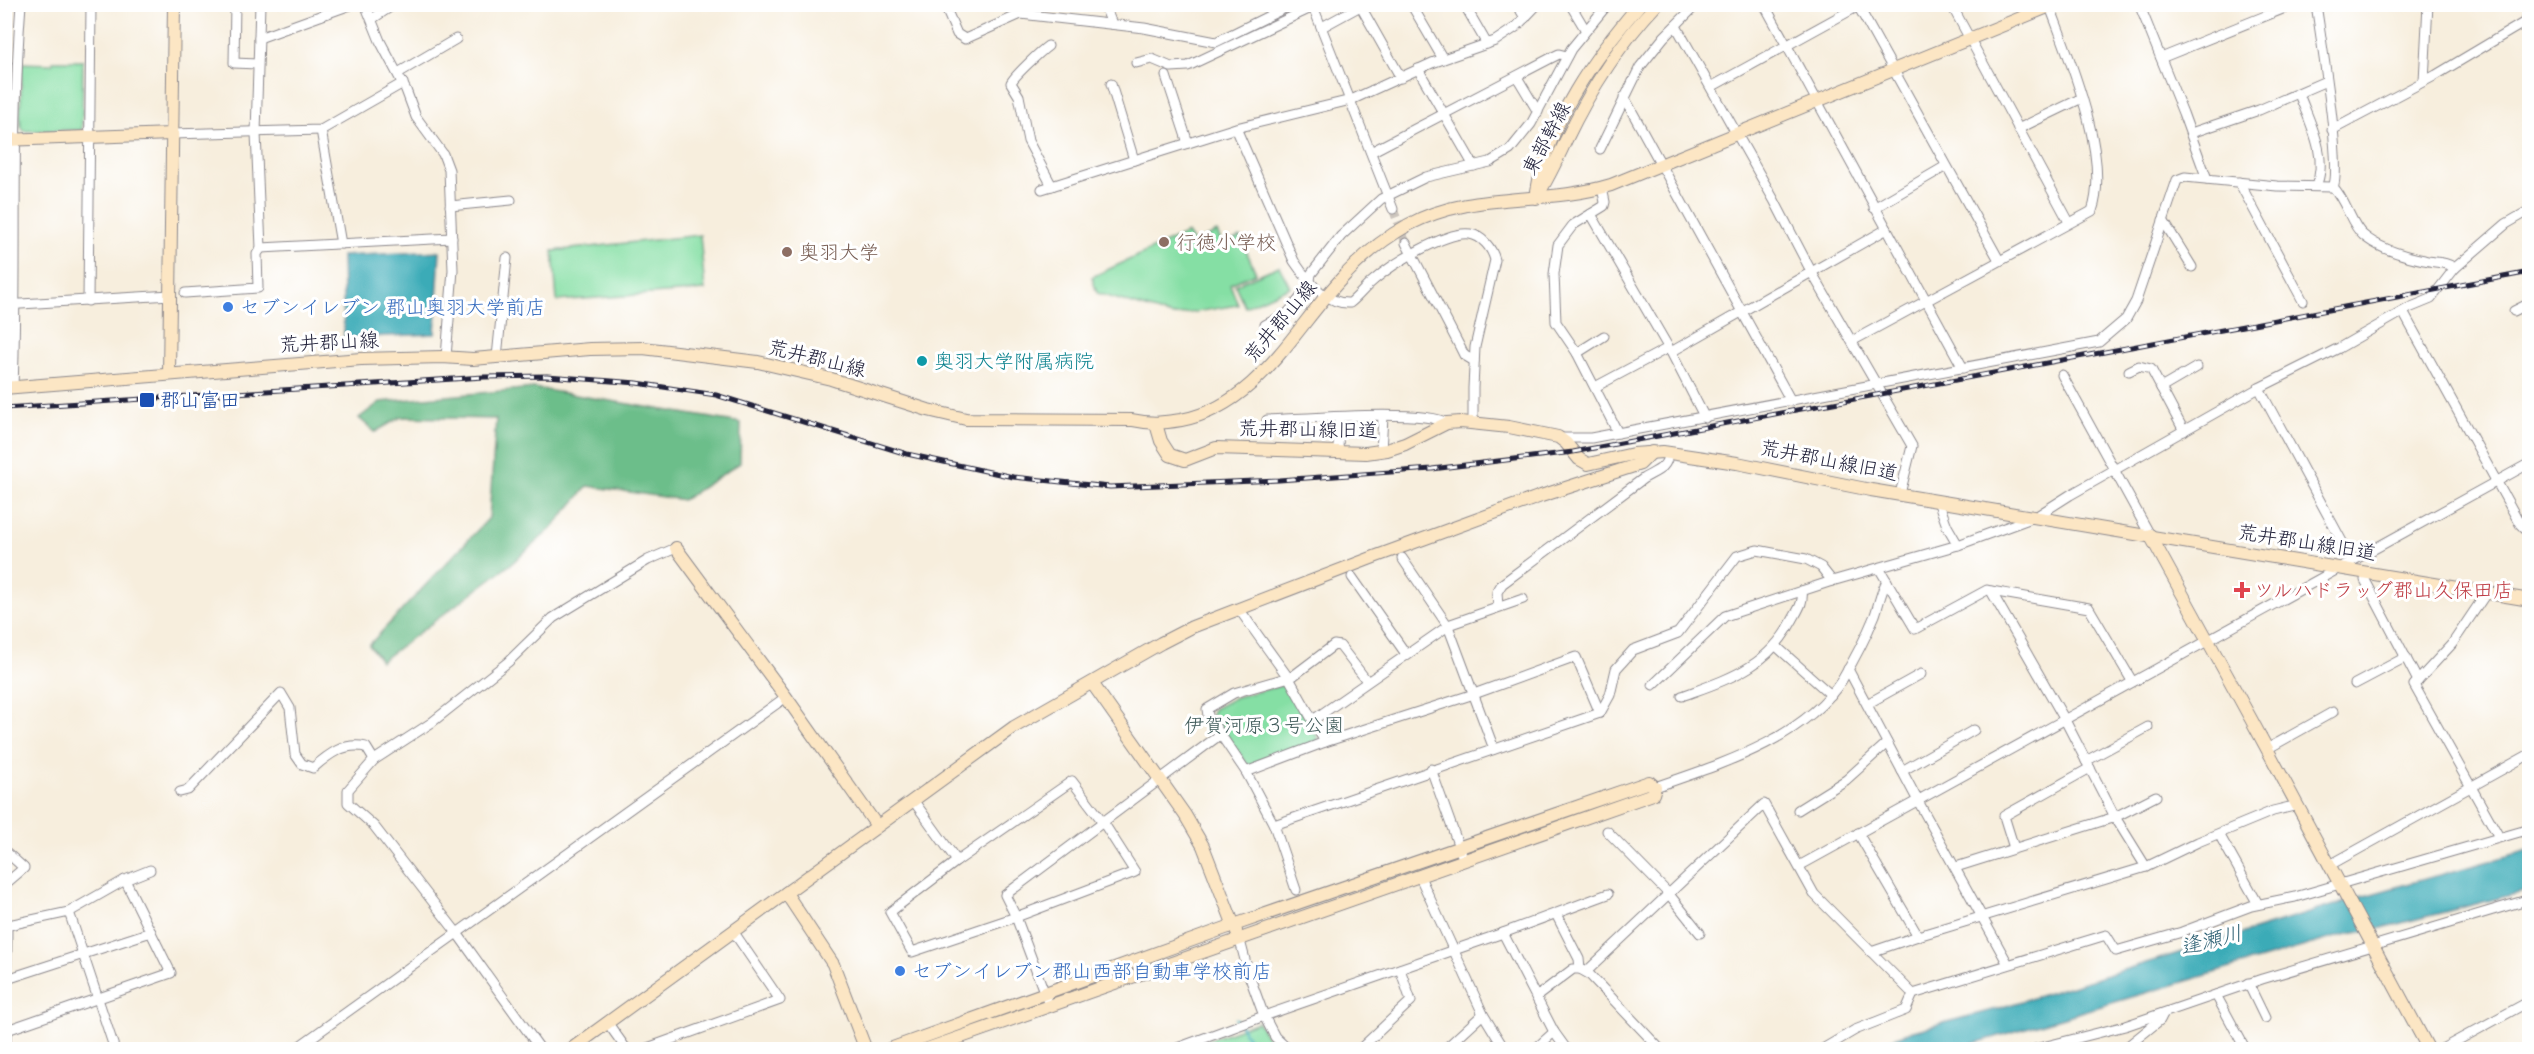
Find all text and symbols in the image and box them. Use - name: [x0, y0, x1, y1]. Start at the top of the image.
- street label: 東部幹線: [1518, 98, 1576, 179]
- place label: 行徳小学校: [1176, 231, 1276, 255]
- marker: 行徳小学校: [1157, 235, 1171, 249]
- place label: 奥羽大学: [799, 241, 879, 265]
- marker: 奥羽大学: [780, 245, 794, 259]
- street label: 荒井郡山線: [1239, 276, 1322, 368]
- place label: セブンイレブン 郡山奥羽大学前店: [240, 296, 545, 320]
- marker: セブンイレブン 郡山奥羽大学前店: [221, 300, 235, 314]
- street label: 荒井郡山線: [278, 328, 380, 358]
- street label: 荒井郡山線: [765, 335, 868, 383]
- place label: 奥羽大学附属病院: [934, 350, 1094, 374]
- marker: 奥羽大学附属病院: [915, 354, 929, 368]
- place label: 郡山富田: [160, 389, 240, 413]
- marker: 郡山富田: [138, 391, 156, 409]
- street label: 荒井郡山線旧道: [1238, 417, 1378, 443]
- street label: 荒井郡山線旧道: [1758, 436, 1900, 486]
- street label: 荒井郡山線旧道: [2236, 520, 2378, 566]
- place label: ツルハドラッグ郡山久保田店: [2254, 579, 2513, 603]
- marker: ツルハドラッグ郡山久保田店: [2235, 583, 2249, 597]
- park label: 伊賀河原３号公園: [1184, 714, 1344, 738]
- water label: 逢瀬川: [2178, 921, 2245, 960]
- place label: セブンイレブン郡山西部自動車学校前店: [912, 960, 1272, 984]
- marker: セブンイレブン郡山西部自動車学校前店: [893, 964, 907, 978]

